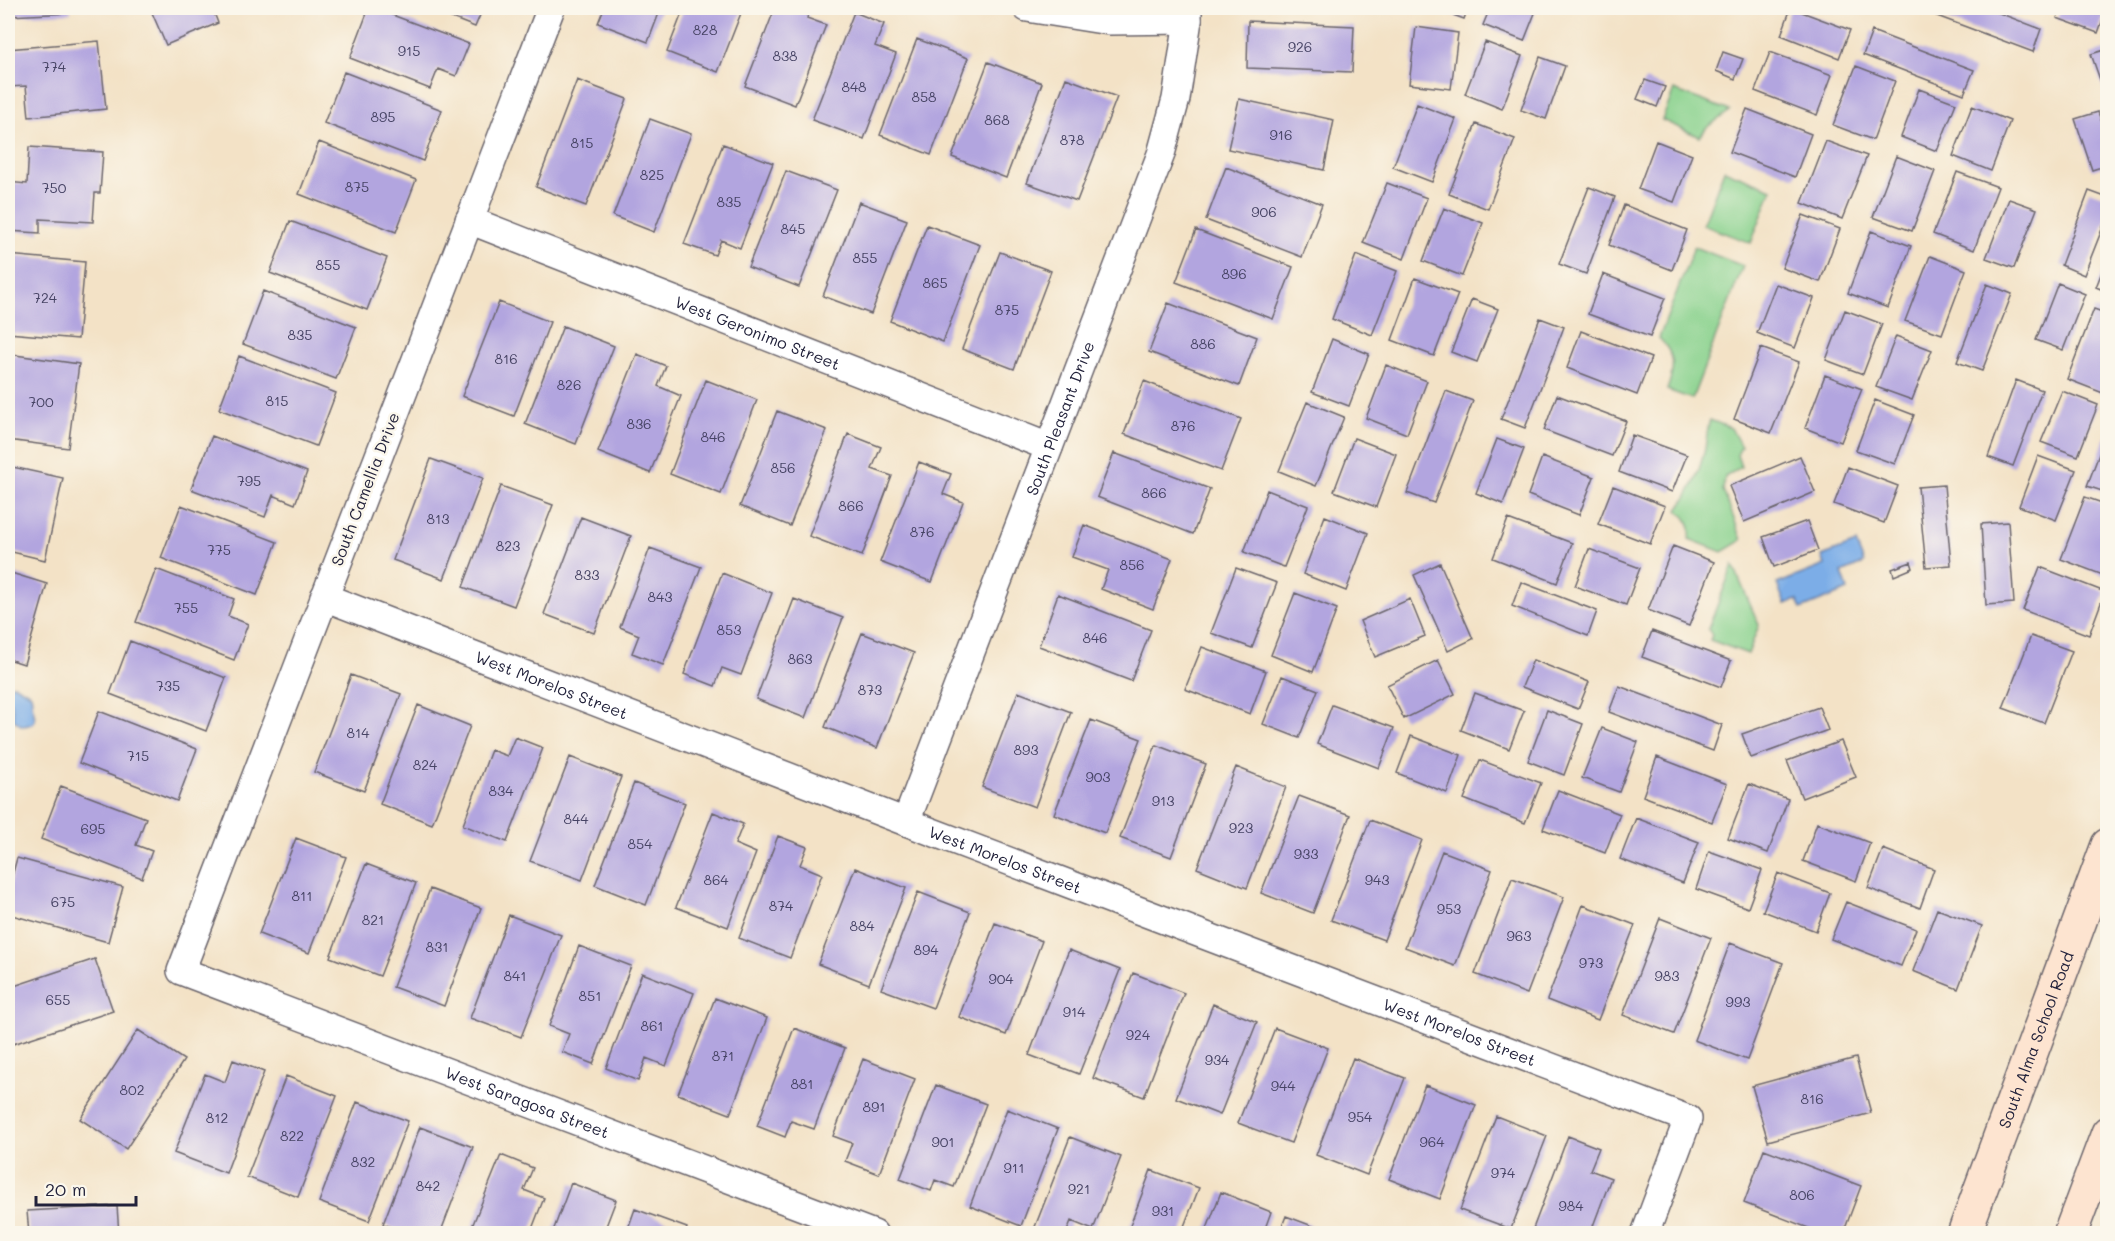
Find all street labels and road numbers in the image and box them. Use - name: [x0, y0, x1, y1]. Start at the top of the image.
- street label: West Geronimo Street: [672, 291, 843, 374]
- street label: South Pleasant Drive: [1021, 338, 1099, 498]
- street label: South Camellia Drive: [326, 409, 404, 569]
- street label: West Morelos Street: [473, 646, 631, 723]
- street label: West Morelos Street: [926, 821, 1085, 898]
- street label: South Alma School Road: [1993, 948, 2078, 1131]
- street label: West Morelos Street: [1380, 993, 1539, 1070]
- street label: West Saragosa Street: [443, 1061, 612, 1143]

